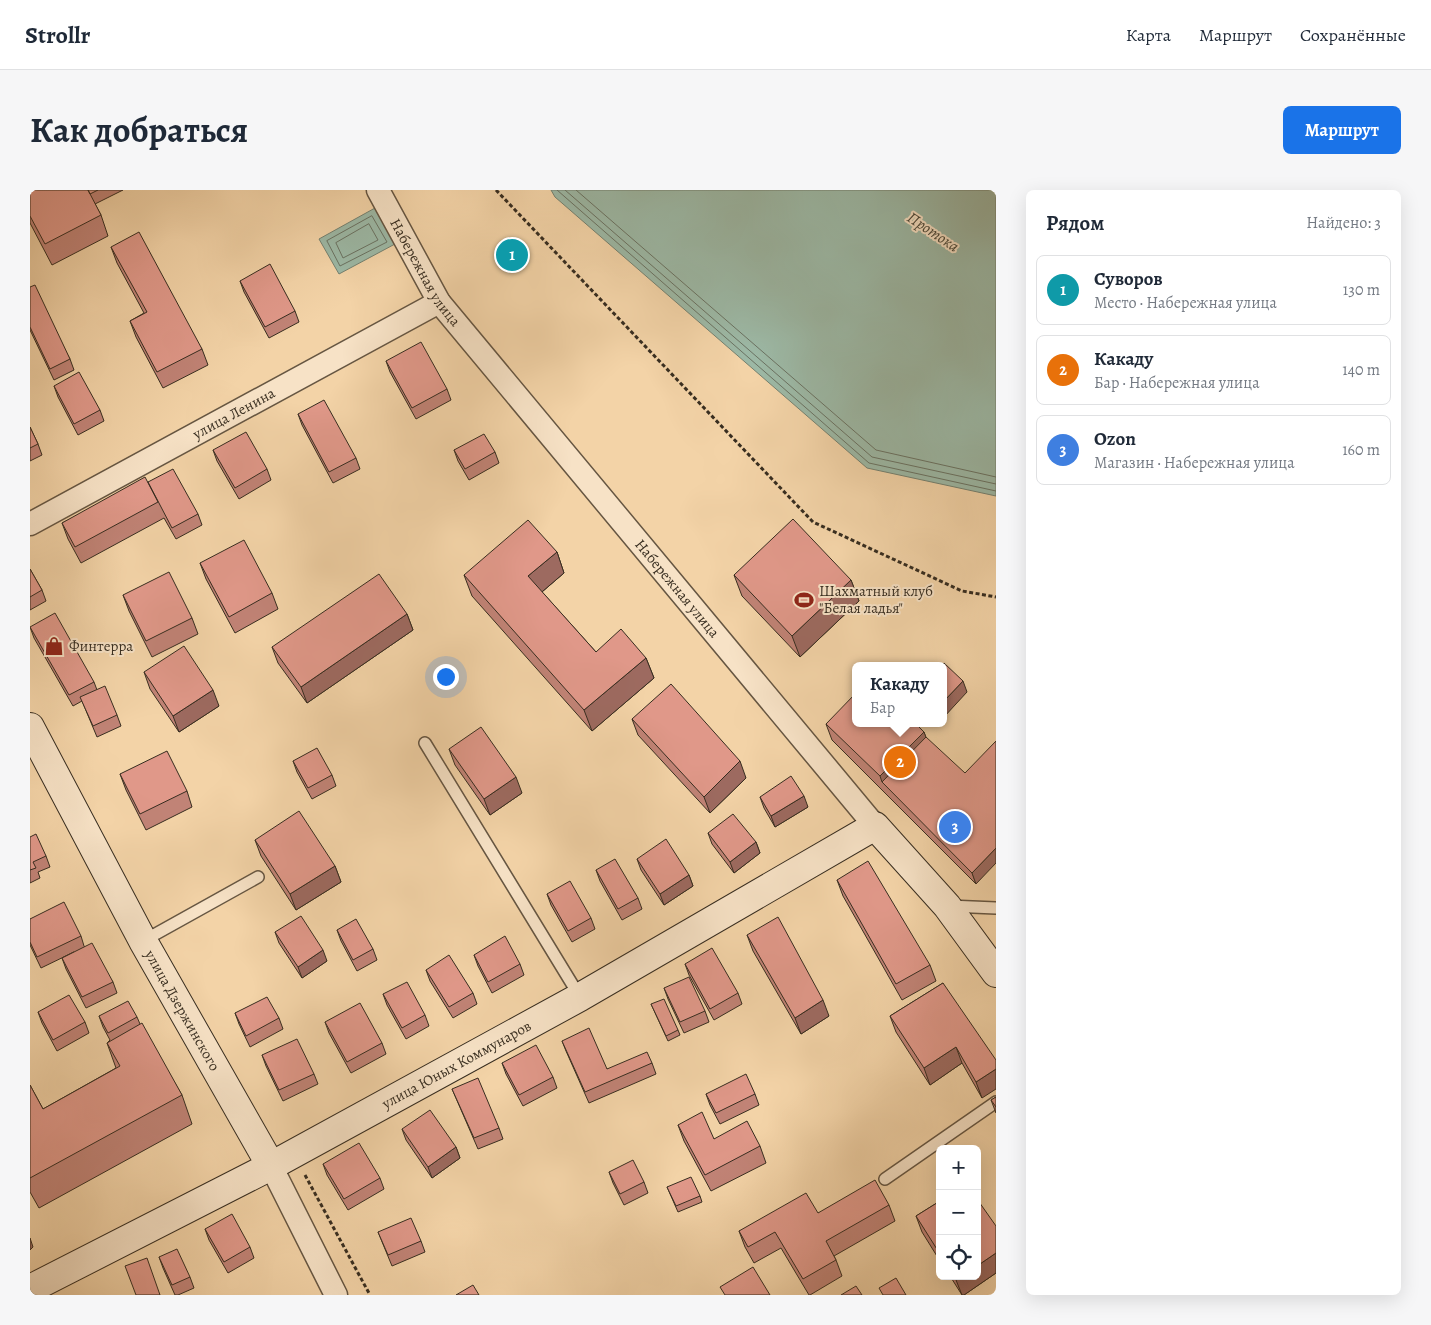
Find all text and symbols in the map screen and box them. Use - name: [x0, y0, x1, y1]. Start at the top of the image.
- text: Strollr: [25, 19, 90, 51]
- text: Карта: [1126, 23, 1171, 47]
- text: Маршрут: [1199, 23, 1272, 47]
- text: Сохранённые: [1300, 23, 1406, 47]
- text: Как добраться: [30, 106, 248, 154]
- button: Маршрут: [1283, 106, 1401, 154]
- water label: Протока: [903, 207, 963, 257]
- text: Рядом: [1046, 209, 1104, 237]
- text: Найдено: 3: [1306, 212, 1381, 234]
- street label: Набережная улица: [385, 215, 465, 331]
- pin: 1: [496, 236, 528, 274]
- text: Суворов: [1094, 266, 1163, 292]
- text: 1: [1060, 279, 1066, 301]
- text: 130 m: [1343, 279, 1380, 301]
- text: Место · Набережная улица: [1094, 292, 1277, 314]
- text: Какаду: [1094, 346, 1153, 372]
- text: 2: [1059, 359, 1067, 381]
- text: 140 m: [1342, 359, 1380, 381]
- text: Бар · Набережная улица: [1094, 372, 1260, 394]
- street label: улица Ленина: [188, 383, 279, 444]
- text: Ozon: [1094, 426, 1136, 452]
- text: 3: [1060, 439, 1066, 461]
- text: 160 m: [1342, 439, 1380, 461]
- text: Магазин · Набережная улица: [1094, 452, 1295, 474]
- street label: Набережная улица: [630, 535, 724, 642]
- place label: Шахматный клуб "Белая ладья": [819, 581, 933, 618]
- sports icon: Шахматный клуб "Белая ладья": [793, 589, 815, 611]
- shop icon: Финтерра: [43, 635, 65, 657]
- place label: Финтерра: [69, 636, 133, 656]
- popup: [852, 662, 947, 727]
- your location: [433, 664, 459, 690]
- text: Какаду: [870, 671, 929, 697]
- text: Бар: [870, 697, 895, 719]
- pin: 2: [884, 743, 916, 781]
- pin: 3: [939, 808, 971, 846]
- street label: улица Дзержинского: [140, 946, 225, 1075]
- street label: улица Юных Коммунаров: [377, 1016, 535, 1114]
- map controls: [936, 1145, 981, 1280]
- button: +: [936, 1145, 981, 1190]
- button: −: [936, 1190, 981, 1235]
- button: locate: [936, 1235, 981, 1280]

